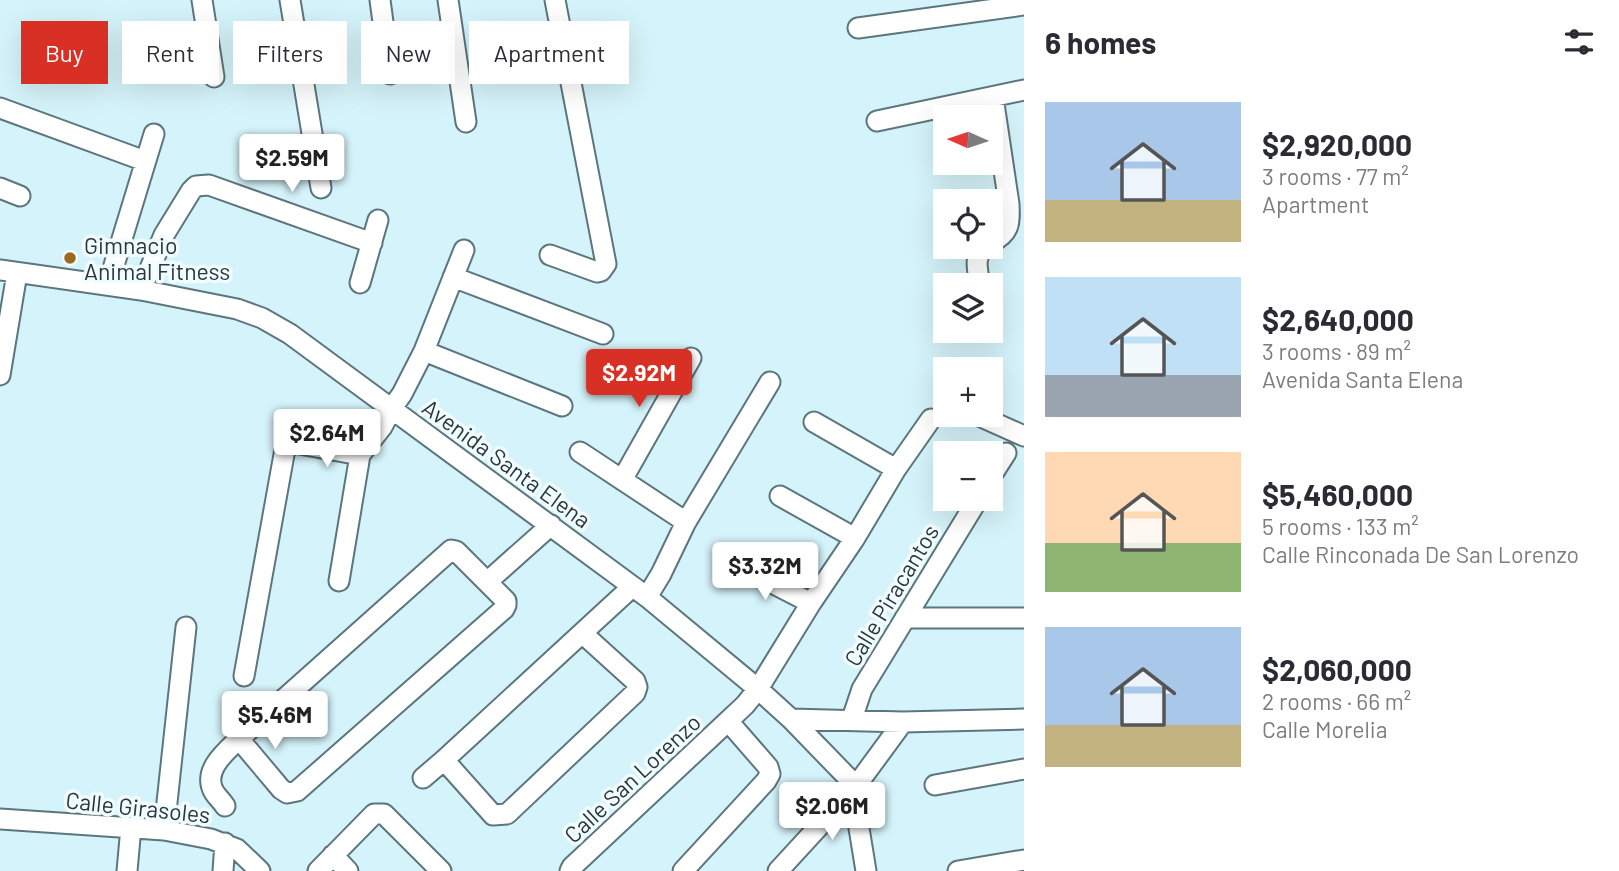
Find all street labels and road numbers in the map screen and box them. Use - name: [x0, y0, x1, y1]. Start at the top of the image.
- street label: Avenida Santa Elena: [417, 393, 597, 533]
- street label: Calle Piracantos: [838, 519, 944, 671]
- street label: Calle San Lorenzo: [558, 708, 706, 848]
- street label: Calle Girasoles: [64, 785, 212, 829]

